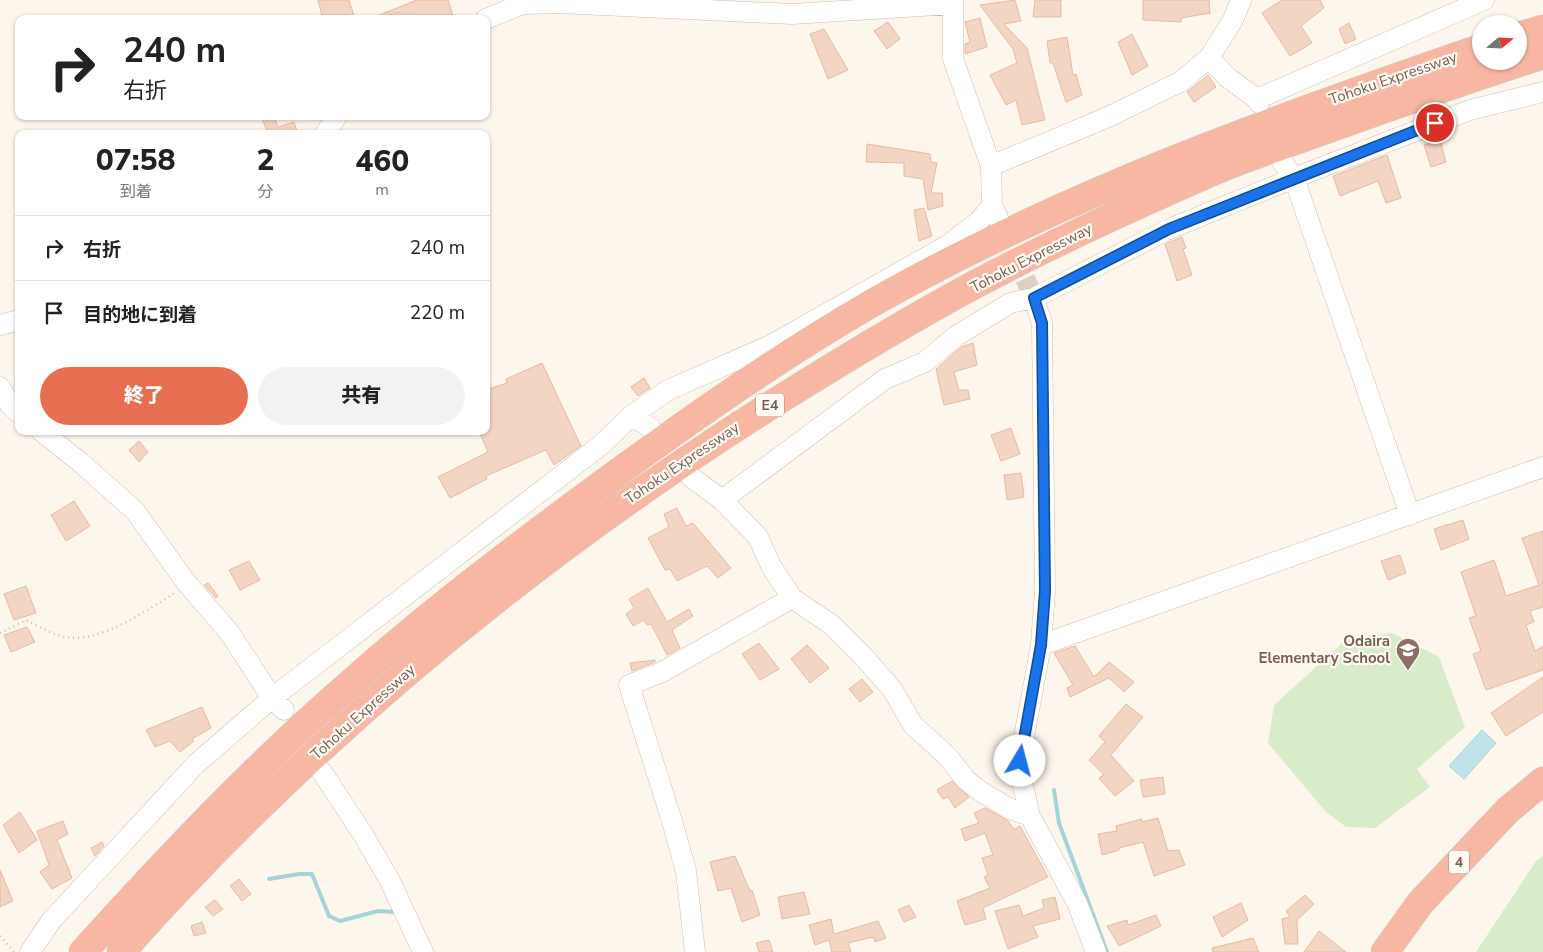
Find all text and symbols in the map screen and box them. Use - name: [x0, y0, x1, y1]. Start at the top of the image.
- north arrow: [1472, 15, 1528, 70]
- map controls: [1472, 15, 1527, 70]
- text: 240 m: [123, 27, 226, 74]
- icon: right: [40, 35, 105, 100]
- street label: Tohoku Expressway: [1326, 47, 1460, 109]
- text: 右折: [123, 76, 167, 106]
- pin: [1414, 102, 1456, 144]
- icon: arrive: [1421, 109, 1449, 137]
- text: 07:58: [96, 140, 176, 181]
- text: 2: [256, 140, 274, 181]
- text: 460: [355, 141, 409, 182]
- text: m: [375, 179, 389, 201]
- text: 到着: [120, 181, 152, 203]
- text: 分: [257, 181, 273, 203]
- street label: Tohoku Expressway: [967, 219, 1095, 297]
- icon: right: [40, 234, 68, 262]
- text: 240 m: [410, 235, 465, 261]
- text: 右折: [83, 237, 121, 263]
- icon: arrive: [40, 299, 68, 327]
- text: 220 m: [410, 300, 465, 326]
- text: 目的地に到着: [83, 302, 197, 328]
- button: 終了: [40, 367, 248, 425]
- button: 共有: [258, 367, 465, 425]
- road number: E4: [756, 394, 784, 416]
- street label: Tohoku Expressway: [621, 417, 743, 509]
- place label: Odaira Elementary School: [1259, 631, 1390, 668]
- school or university icon: Odaira Elementary School: [1395, 637, 1421, 671]
- street label: Tohoku Expressway: [307, 660, 420, 764]
- position arrow: [993, 734, 1045, 786]
- road number: 4: [1449, 850, 1469, 874]

